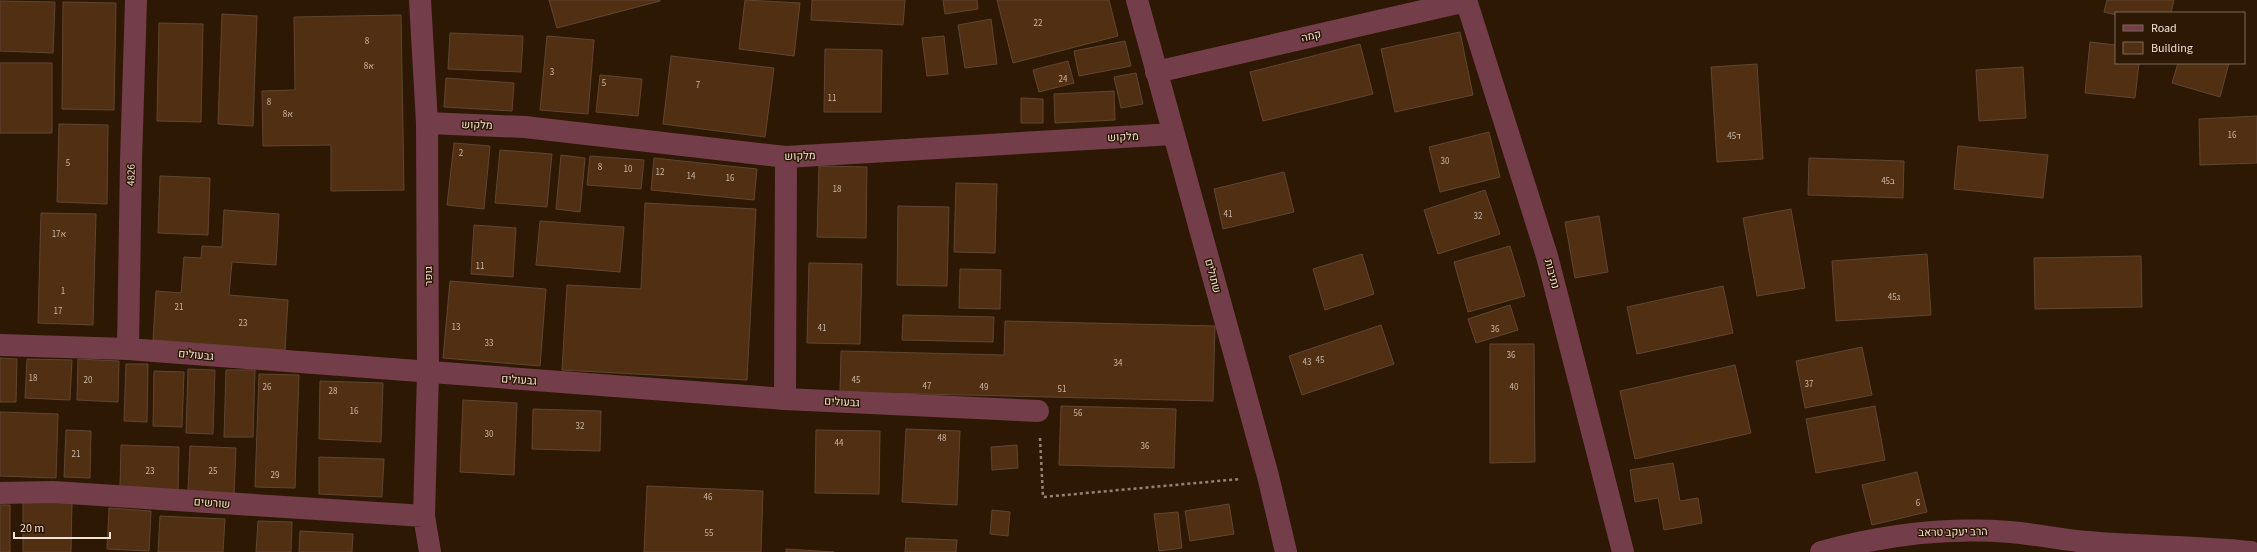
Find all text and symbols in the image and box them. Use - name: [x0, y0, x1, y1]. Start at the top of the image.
- legend: [2115, 12, 2245, 64]
- house number: 22: [1034, 17, 1043, 30]
- text: Road: [2151, 20, 2177, 37]
- street label: קמה: [1299, 26, 1323, 46]
- house number: 8: [365, 35, 370, 48]
- text: Building: [2151, 40, 2193, 57]
- house number: 8א: [364, 60, 374, 73]
- house number: 3: [550, 66, 555, 79]
- house number: 24: [1059, 73, 1068, 86]
- house number: 5: [602, 77, 607, 90]
- house number: 7: [696, 79, 701, 92]
- house number: 11: [828, 92, 836, 105]
- house number: 8: [267, 96, 272, 109]
- house number: 8א: [283, 108, 293, 121]
- street label: מלקוש: [461, 117, 493, 133]
- street label: מלקוש: [1107, 129, 1139, 145]
- house number: 16: [2228, 129, 2237, 142]
- house number: 45ד: [1727, 130, 1741, 143]
- house number: 2: [459, 147, 464, 160]
- street label: מלקוש: [784, 148, 816, 164]
- house number: 30: [1441, 155, 1450, 168]
- house number: 5: [66, 157, 71, 170]
- house number: 8: [598, 161, 603, 174]
- street label: 4826: [123, 163, 139, 186]
- house number: 10: [624, 163, 633, 176]
- house number: 12: [656, 166, 665, 179]
- house number: 14: [687, 170, 696, 183]
- house number: 16: [726, 172, 735, 185]
- house number: 45ב: [1881, 175, 1895, 188]
- house number: 18: [833, 183, 842, 196]
- house number: 41: [1224, 208, 1232, 221]
- house number: 32: [1474, 210, 1483, 223]
- house number: 17א: [52, 228, 67, 241]
- street label: שתולים: [1201, 257, 1225, 295]
- street label: נתיבות: [1541, 258, 1563, 290]
- house number: 11: [476, 260, 484, 273]
- street label: גופר: [421, 266, 436, 286]
- house number: 1: [61, 285, 65, 298]
- house number: 45ג: [1888, 291, 1901, 304]
- house number: 21: [175, 301, 183, 314]
- house number: 17: [54, 305, 63, 318]
- house number: 23: [239, 317, 248, 330]
- house number: 13: [452, 321, 461, 334]
- house number: 41: [818, 322, 826, 335]
- house number: 36: [1491, 323, 1500, 336]
- house number: 33: [485, 337, 494, 350]
- street label: גבעולים: [178, 346, 214, 364]
- house number: 36: [1507, 349, 1516, 362]
- house number: 45: [1316, 354, 1325, 367]
- house number: 43: [1303, 356, 1312, 369]
- house number: 34: [1114, 357, 1123, 370]
- street label: גבעולים: [501, 371, 537, 389]
- house number: 18: [29, 372, 38, 385]
- house number: 20: [84, 374, 93, 387]
- house number: 45: [852, 374, 861, 387]
- house number: 37: [1805, 378, 1814, 391]
- house number: 47: [923, 380, 932, 393]
- house number: 26: [263, 381, 272, 394]
- house number: 49: [980, 381, 989, 394]
- house number: 40: [1510, 381, 1519, 394]
- house number: 51: [1058, 383, 1066, 396]
- house number: 28: [329, 385, 338, 398]
- street label: גבעולים: [824, 394, 860, 410]
- house number: 16: [350, 405, 359, 418]
- house number: 56: [1074, 407, 1083, 420]
- house number: 32: [576, 420, 585, 433]
- house number: 30: [485, 428, 494, 441]
- house number: 48: [938, 432, 947, 445]
- house number: 44: [835, 437, 844, 450]
- house number: 36: [1141, 440, 1150, 453]
- house number: 21: [72, 448, 80, 461]
- house number: 23: [146, 465, 155, 478]
- house number: 25: [209, 465, 218, 478]
- house number: 29: [271, 469, 280, 482]
- house number: 46: [704, 491, 713, 504]
- street label: שורשים: [193, 494, 231, 512]
- house number: 6: [1916, 497, 1921, 510]
- scale bar: [14, 514, 110, 540]
- text: 20 m: [20, 520, 44, 537]
- street label: הרב יעקב טראב: [1918, 524, 1988, 540]
- house number: 55: [705, 527, 714, 540]

